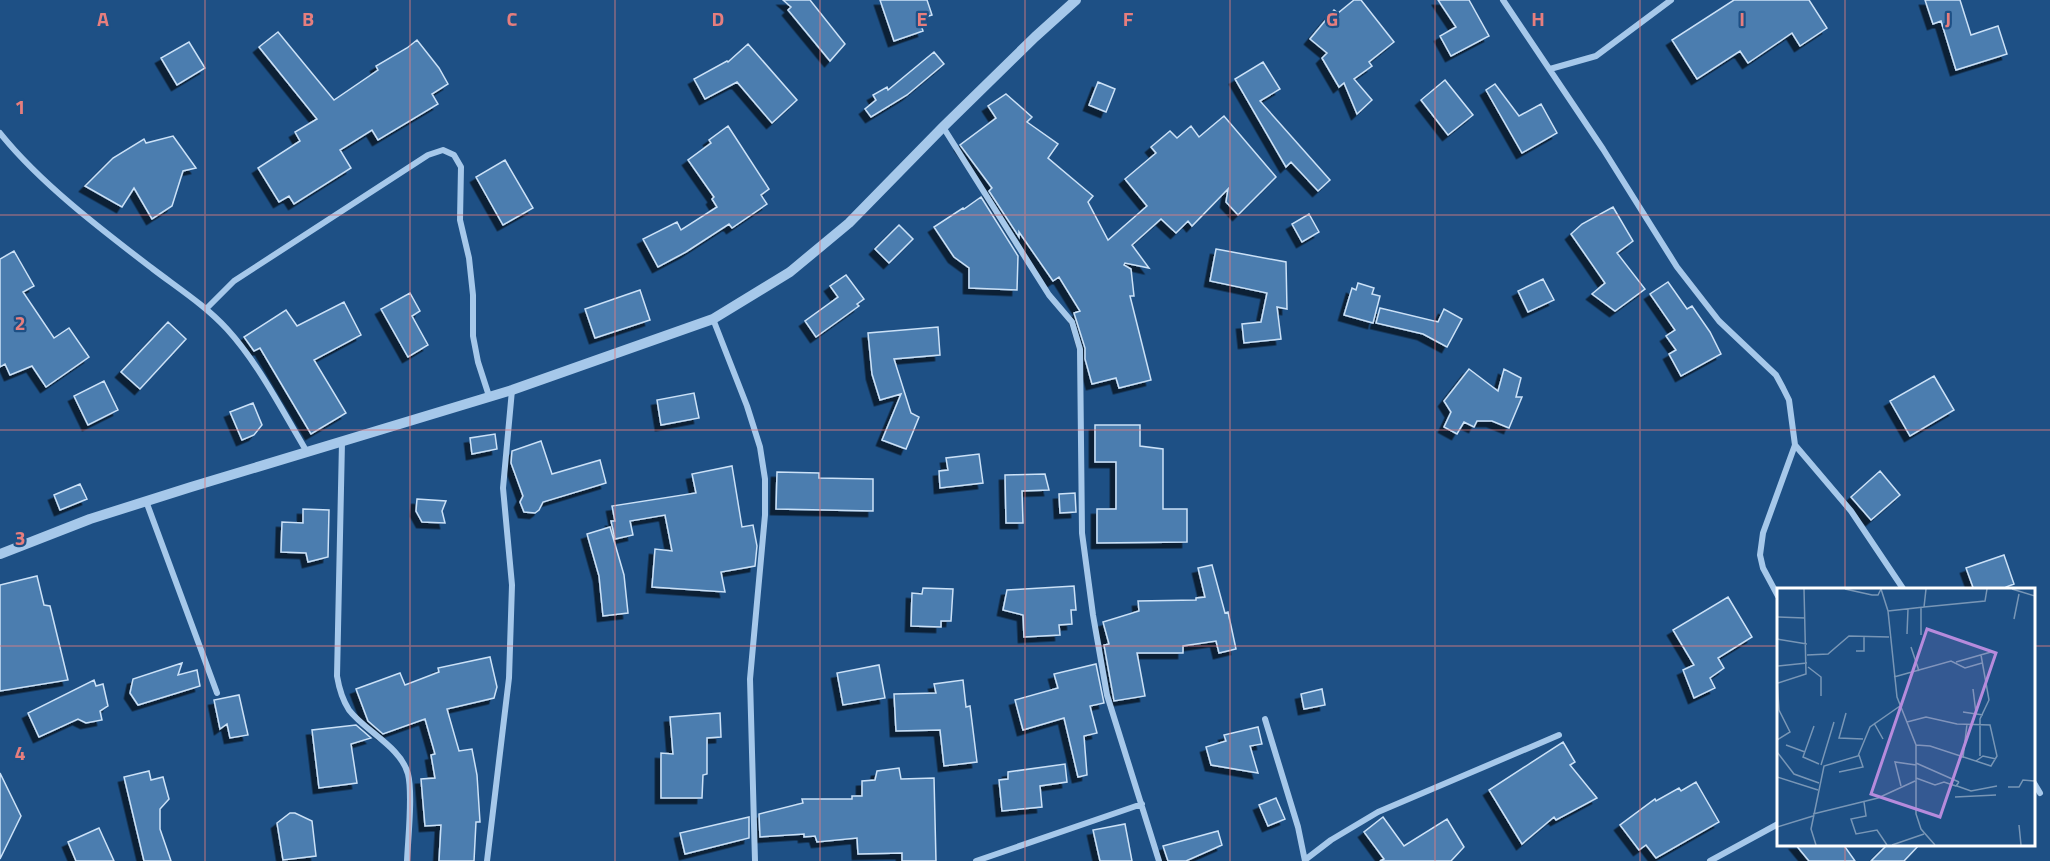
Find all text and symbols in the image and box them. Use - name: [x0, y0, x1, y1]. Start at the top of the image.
- text: A: [97, 3, 109, 34]
- text: B: [302, 3, 314, 34]
- text: C: [507, 3, 518, 34]
- text: D: [712, 3, 724, 34]
- text: E: [916, 3, 928, 34]
- text: F: [1123, 3, 1134, 34]
- text: G: [1326, 3, 1338, 34]
- text: H: [1531, 3, 1545, 34]
- text: I: [1739, 3, 1745, 34]
- text: J: [1945, 3, 1951, 34]
- text: 1: [14, 91, 26, 122]
- text: 2: [14, 307, 26, 338]
- text: 3: [14, 522, 26, 553]
- inset map: [1777, 588, 2035, 846]
- text: 4: [14, 737, 26, 768]

